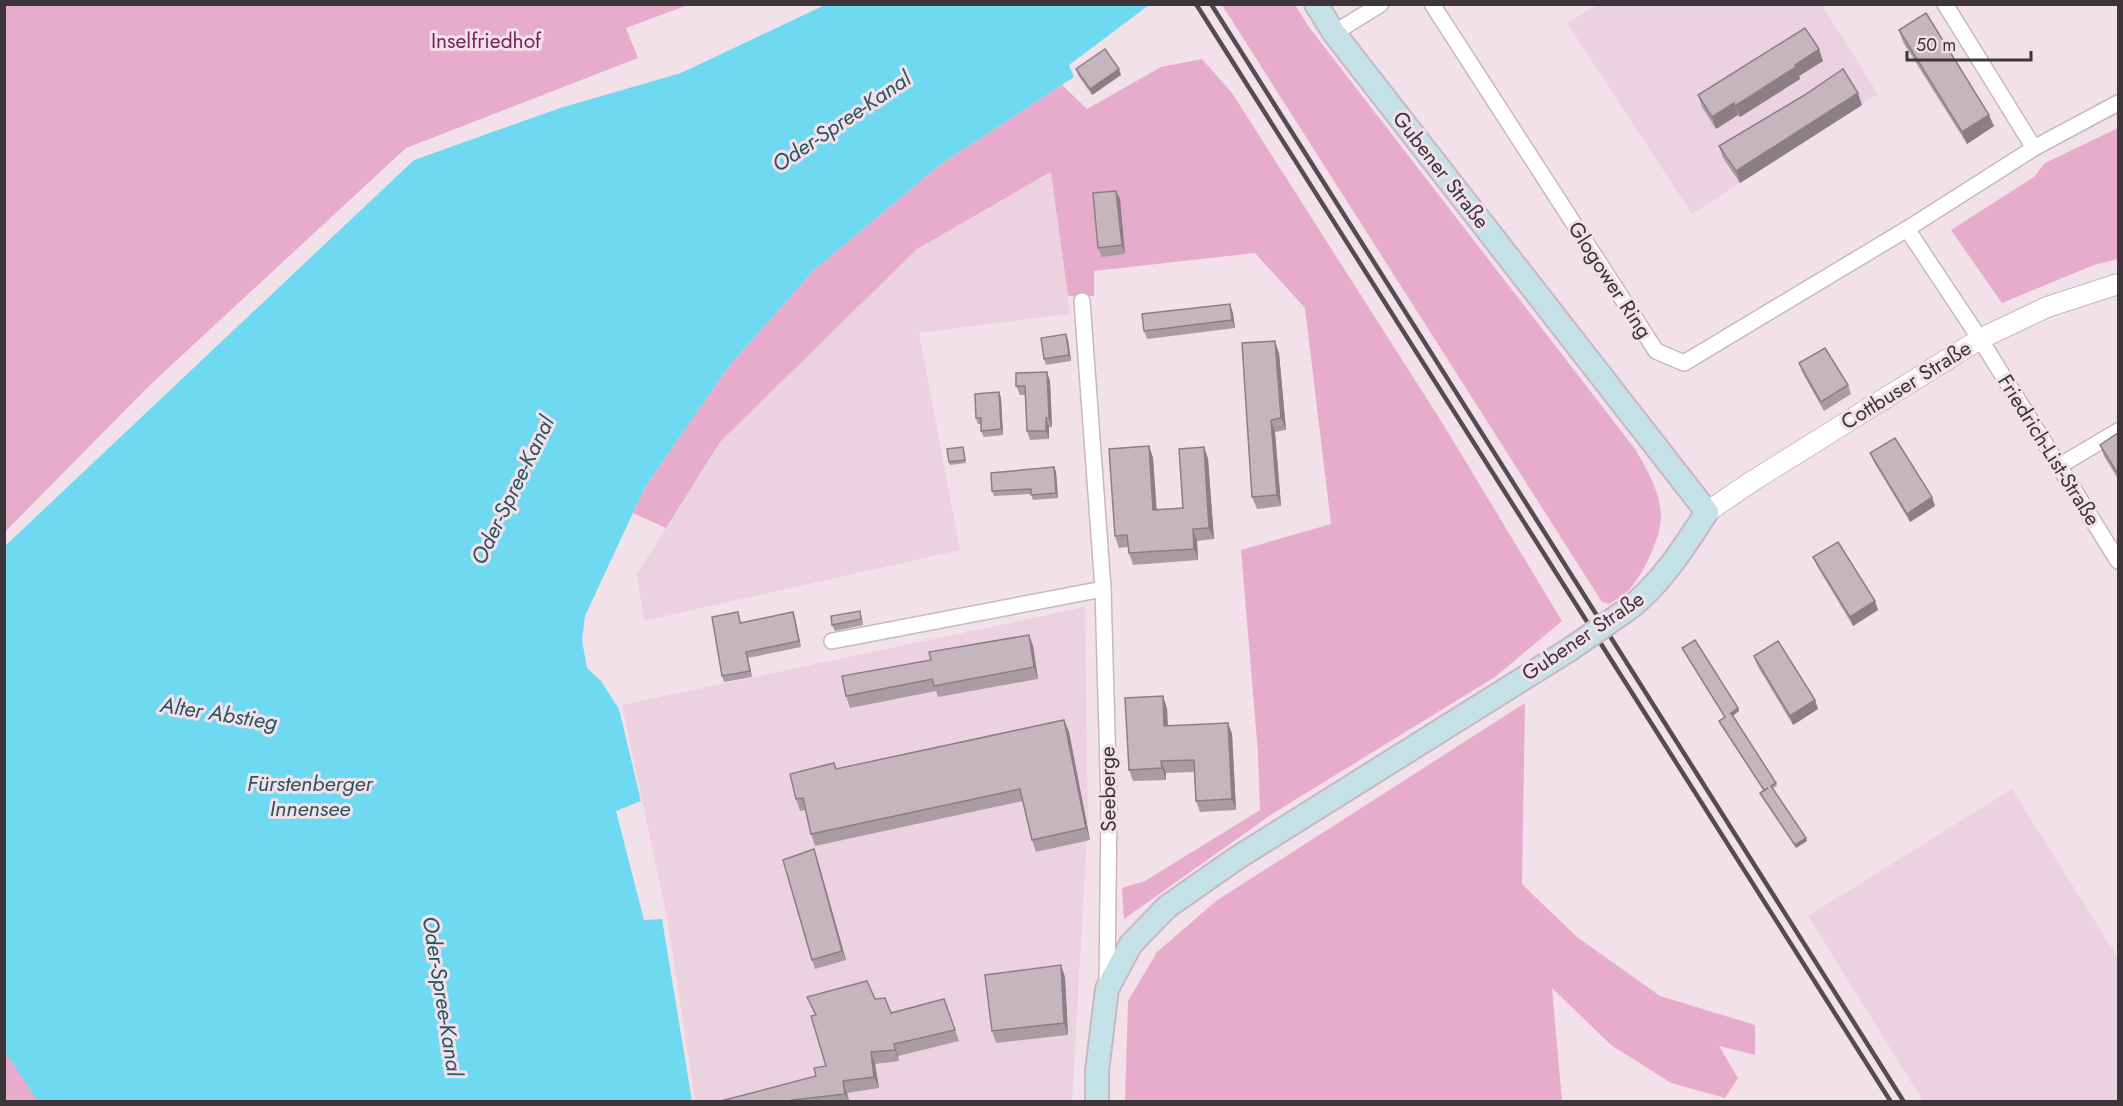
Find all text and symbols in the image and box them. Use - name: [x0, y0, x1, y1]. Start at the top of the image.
- scale bar: [1907, 24, 2032, 62]
- park label: Inselfriedhof: [431, 26, 542, 56]
- text: 50 m: [1916, 32, 1956, 58]
- water label: Oder-Spree-Kanal: [765, 62, 918, 179]
- street label: Gubener Straße: [1385, 105, 1497, 235]
- street label: Glogower Ring: [1561, 216, 1659, 344]
- street label: Cottbuser Straße: [1835, 333, 1977, 437]
- street label: Friedrich-List-Straße: [1990, 369, 2108, 531]
- water label: Oder-Spree-Kanal: [462, 409, 562, 570]
- street label: Gubener Straße: [1516, 584, 1650, 688]
- water label: Alter Abstieg: [157, 688, 280, 738]
- street label: Seeberge: [1092, 746, 1124, 832]
- water label: Fürstenberger Innensee: [247, 767, 375, 824]
- water label: Oder-Spree-Kanal: [415, 914, 472, 1079]

